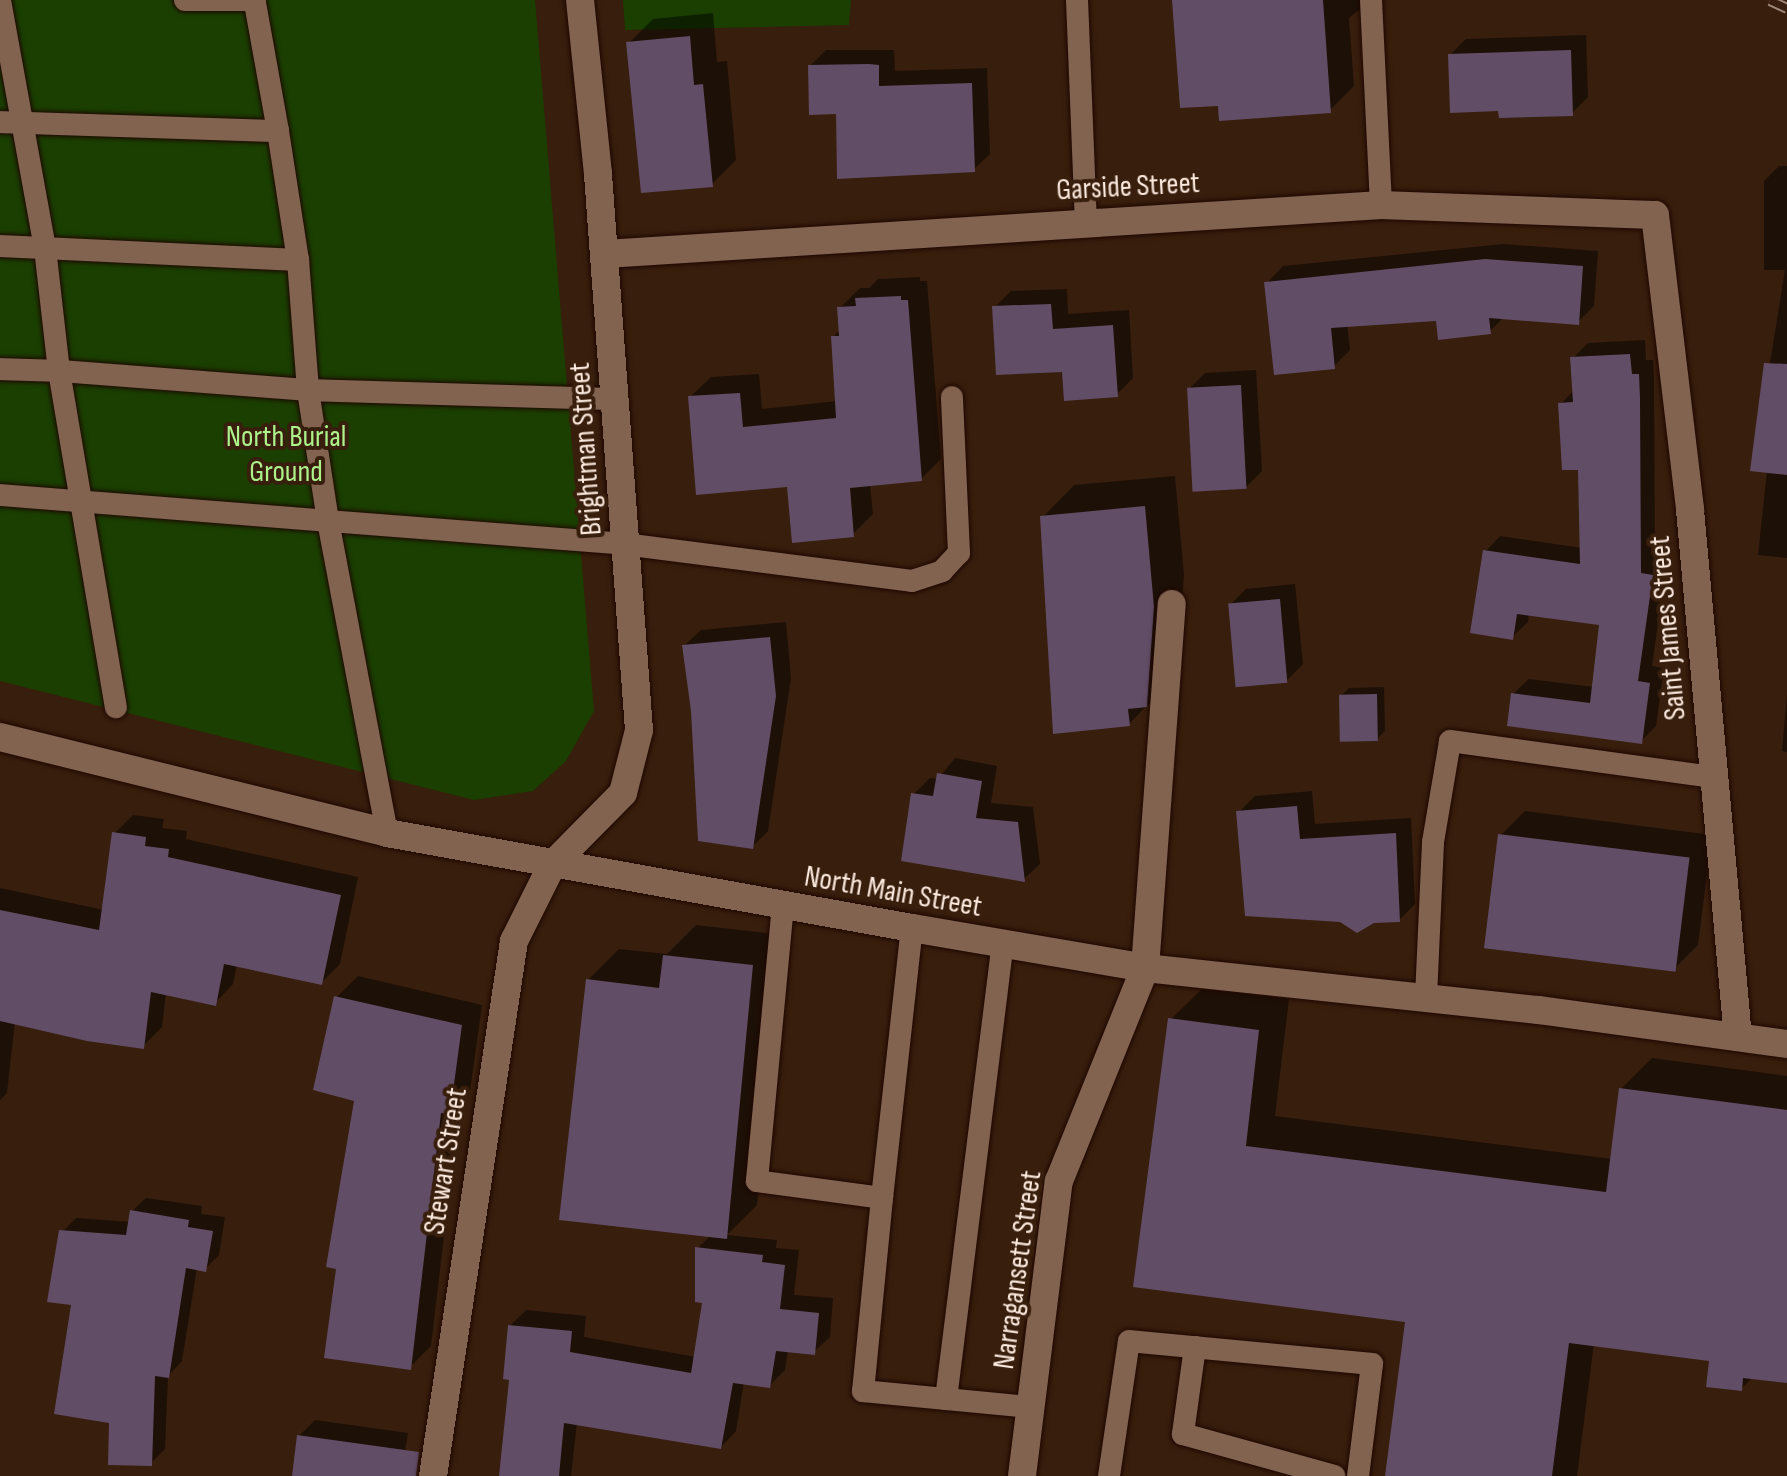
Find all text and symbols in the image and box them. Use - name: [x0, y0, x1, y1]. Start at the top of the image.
- street label: Garside Street: [1055, 165, 1201, 209]
- street label: Brightman Street: [562, 361, 610, 537]
- park label: North Burial Ground: [226, 419, 346, 490]
- street label: Saint James Street: [1642, 534, 1694, 722]
- street label: North Main Street: [802, 859, 984, 925]
- street label: Stewart Street: [417, 1085, 475, 1237]
- street label: Narragansett Street: [986, 1168, 1050, 1372]

